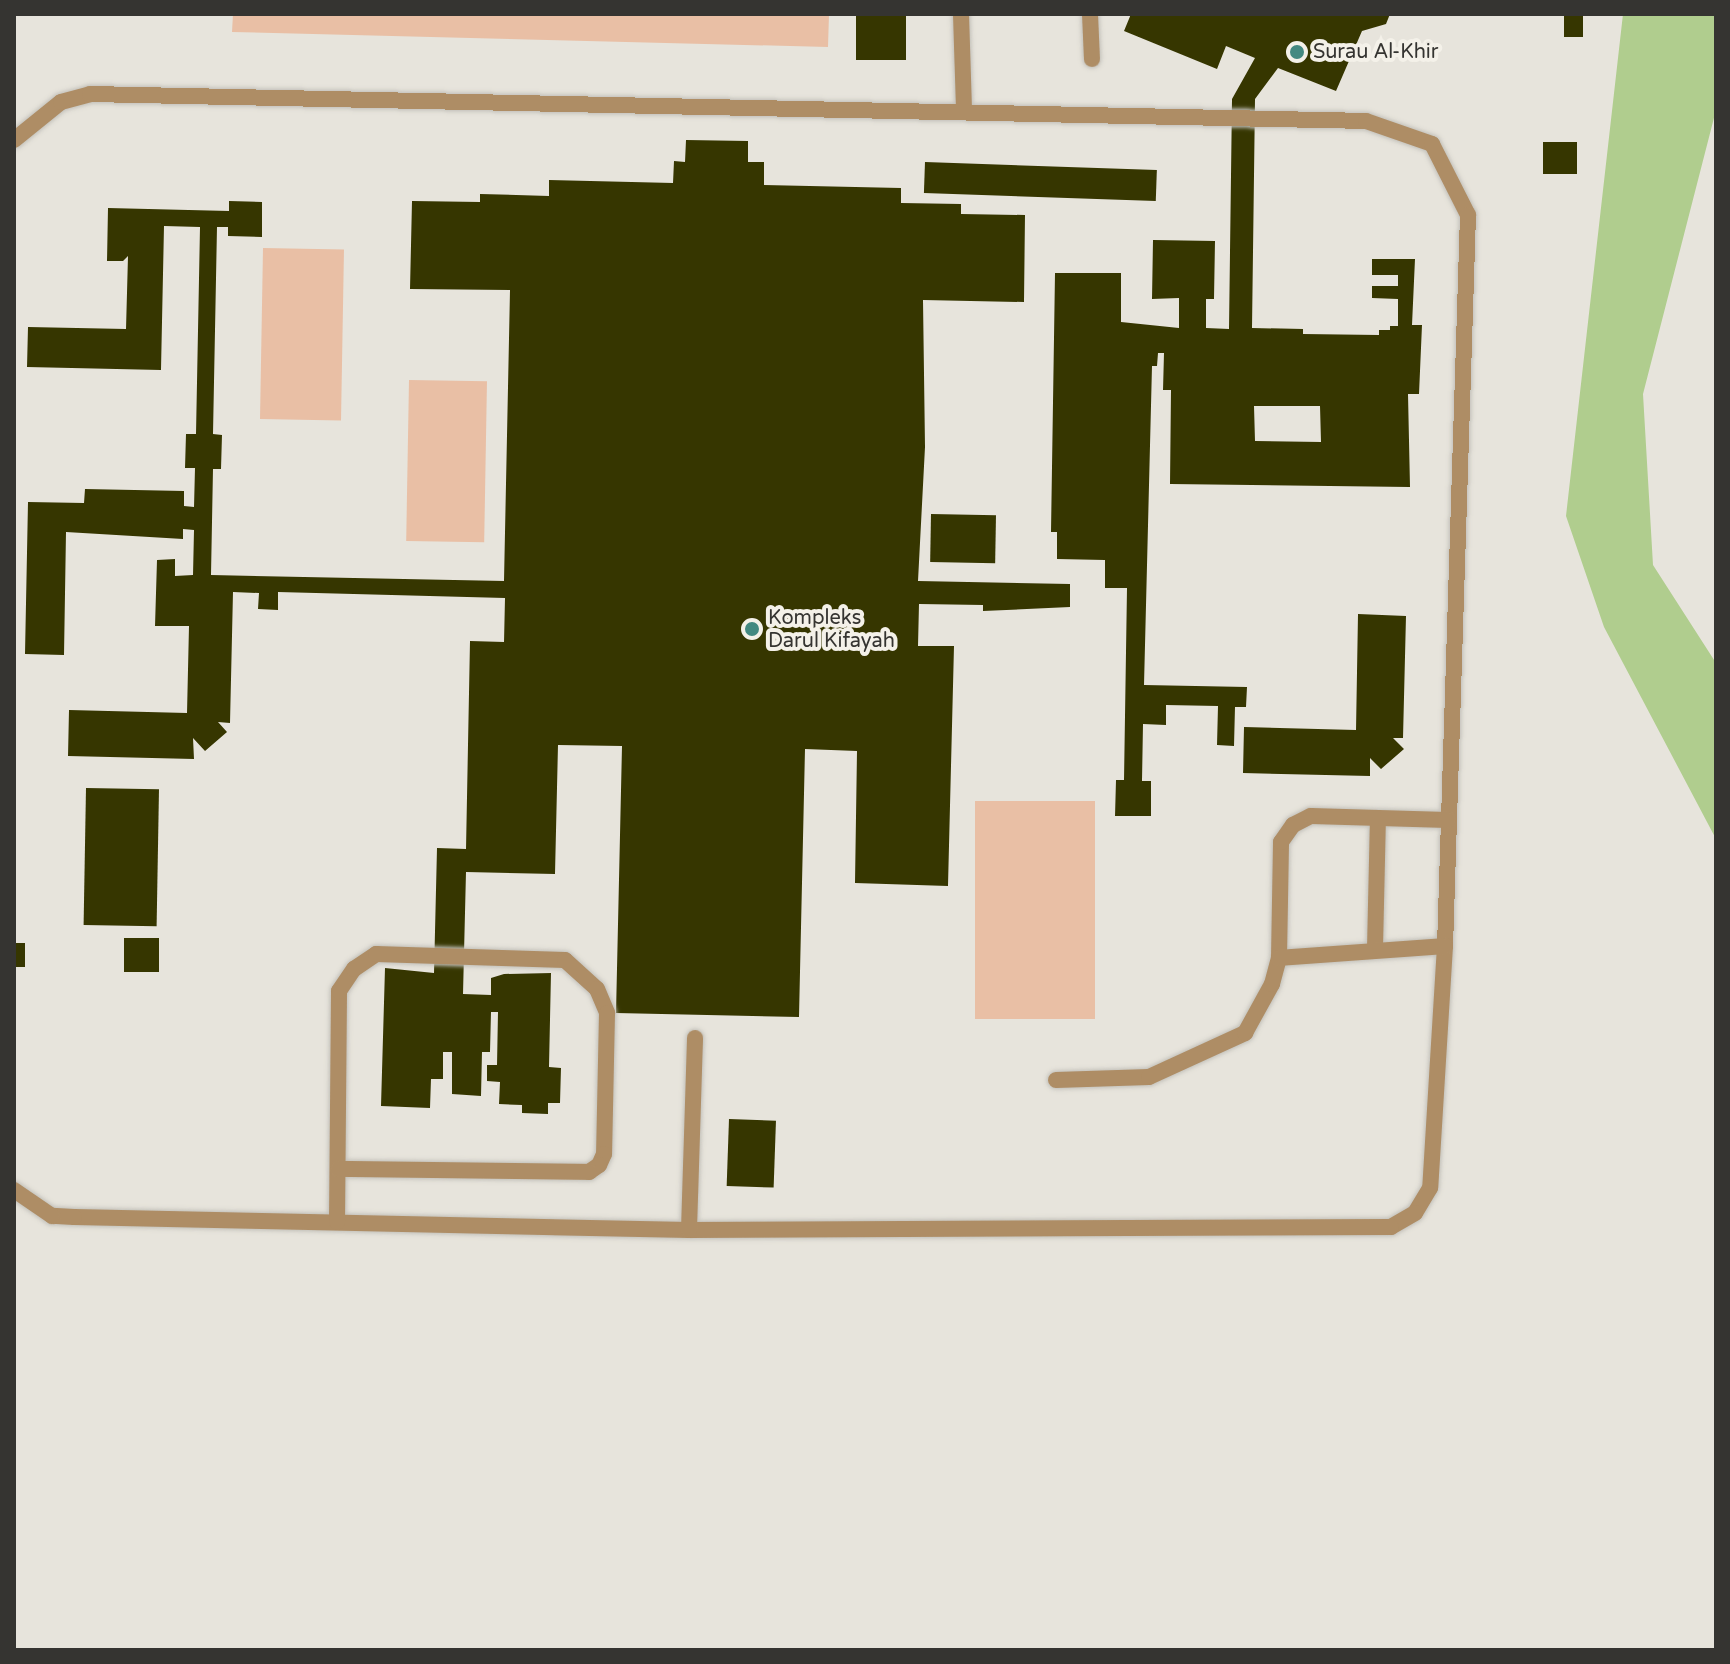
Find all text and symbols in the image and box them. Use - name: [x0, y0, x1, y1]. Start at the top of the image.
- place label: Surau Al-Khir: [1313, 40, 1438, 64]
- marker: Surau Al-Khir: [1288, 43, 1306, 61]
- place label: Kompleks Darul Kifayah: [768, 606, 895, 653]
- marker: Kompleks Darul Kifayah: [743, 620, 761, 638]

